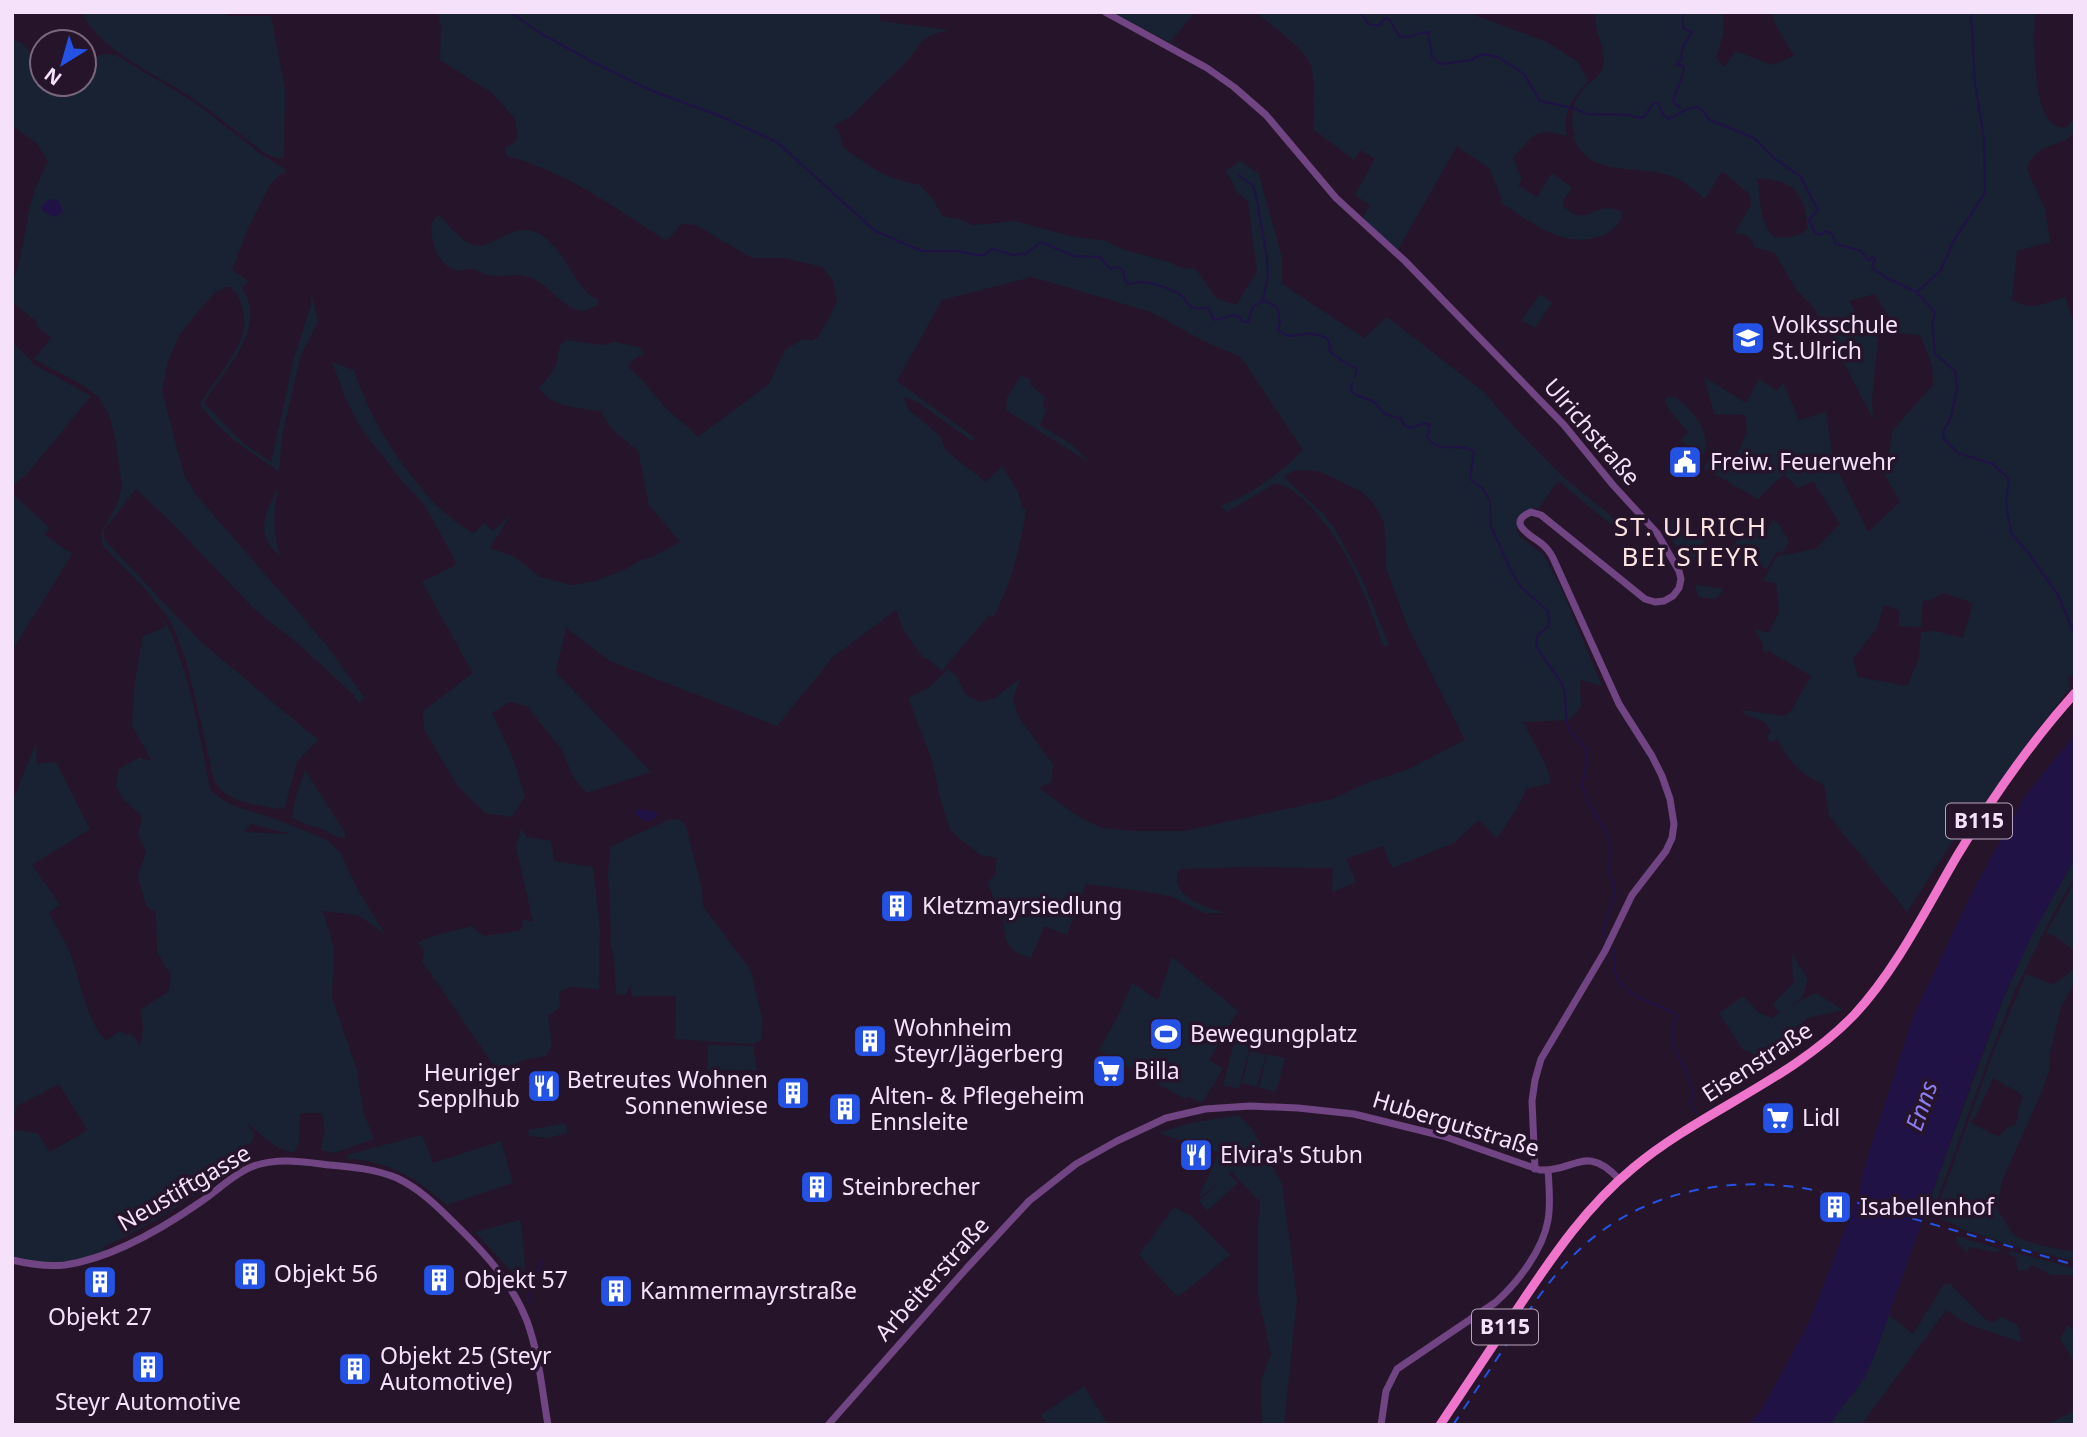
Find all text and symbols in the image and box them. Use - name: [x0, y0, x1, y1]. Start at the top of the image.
- north arrow: [28, 28, 98, 98]
- text: N: [39, 62, 67, 92]
- place label: Volksschule St.Ulrich: [1772, 308, 1898, 366]
- school or university icon: Volksschule St.Ulrich: [1729, 319, 1767, 357]
- street label: Ulrichstraße: [1537, 371, 1648, 492]
- public building icon: Freiw. Feuerwehr: [1666, 443, 1704, 481]
- place label: Freiw. Feuerwehr: [1710, 445, 1896, 477]
- district label: ST. ULRICH BEI STEYR: [1614, 508, 1768, 574]
- road number: B115: [1946, 804, 2012, 838]
- building icon: Kletzmayrsiedlung: [878, 887, 916, 925]
- place label: Kletzmayrsiedlung: [922, 889, 1122, 921]
- place label: Wohnheim Steyr/Jägerberg: [894, 1011, 1064, 1069]
- street label: Eisenstraße: [1695, 1014, 1818, 1109]
- sports icon: Bewegungplatz: [1147, 1015, 1185, 1053]
- place label: Bewegungplatz: [1190, 1017, 1357, 1049]
- building icon: Wohnheim Steyr/Jägerberg: [851, 1022, 889, 1060]
- supermarket icon: Billa: [1090, 1052, 1128, 1090]
- place label: Billa: [1134, 1054, 1180, 1086]
- place label: Heuriger Sepplhub: [418, 1056, 520, 1114]
- place label: Betreutes Wohnen Sonnenwiese: [567, 1063, 768, 1121]
- restaurant icon: Heuriger Sepplhub: [525, 1067, 563, 1105]
- building icon: Betreutes Wohnen Sonnenwiese: [774, 1074, 812, 1112]
- water label: Enns: [1897, 1076, 1944, 1135]
- place label: Alten- & Pflegeheim Ennsleite: [870, 1079, 1085, 1137]
- street label: Hubergutstraße: [1369, 1082, 1544, 1164]
- building icon: Alten- & Pflegeheim Ennsleite: [826, 1090, 864, 1128]
- supermarket icon: Lidl: [1759, 1099, 1797, 1137]
- place label: Lidl: [1802, 1101, 1840, 1133]
- street label: Neustiftgasse: [111, 1136, 256, 1238]
- restaurant icon: Elvira's Stubn: [1177, 1136, 1215, 1174]
- place label: Elvira's Stubn: [1220, 1138, 1363, 1170]
- building icon: Steinbrecher: [798, 1168, 836, 1206]
- place label: Steinbrecher: [842, 1170, 980, 1202]
- building icon: Isabellenhof: [1816, 1188, 1854, 1226]
- place label: Isabellenhof: [1860, 1190, 1995, 1222]
- street label: Arbeiterstraße: [867, 1209, 996, 1347]
- building icon: Objekt 56: [231, 1255, 269, 1293]
- place label: Objekt 56: [274, 1257, 378, 1289]
- building icon: Objekt 57: [420, 1261, 458, 1299]
- building icon: Objekt 27: [81, 1263, 119, 1301]
- place label: Objekt 57: [464, 1263, 568, 1295]
- building icon: Kammermayrstraße: [597, 1272, 635, 1310]
- place label: Kammermayrstraße: [640, 1274, 857, 1306]
- place label: Objekt 27: [48, 1300, 152, 1332]
- road number: B115: [1472, 1310, 1538, 1344]
- place label: Objekt 25 (Steyr Automotive): [380, 1339, 552, 1397]
- building icon: Steyr Automotive: [129, 1348, 167, 1386]
- building icon: Objekt 25 (Steyr Automotive): [336, 1350, 374, 1388]
- place label: Steyr Automotive: [55, 1385, 241, 1417]

